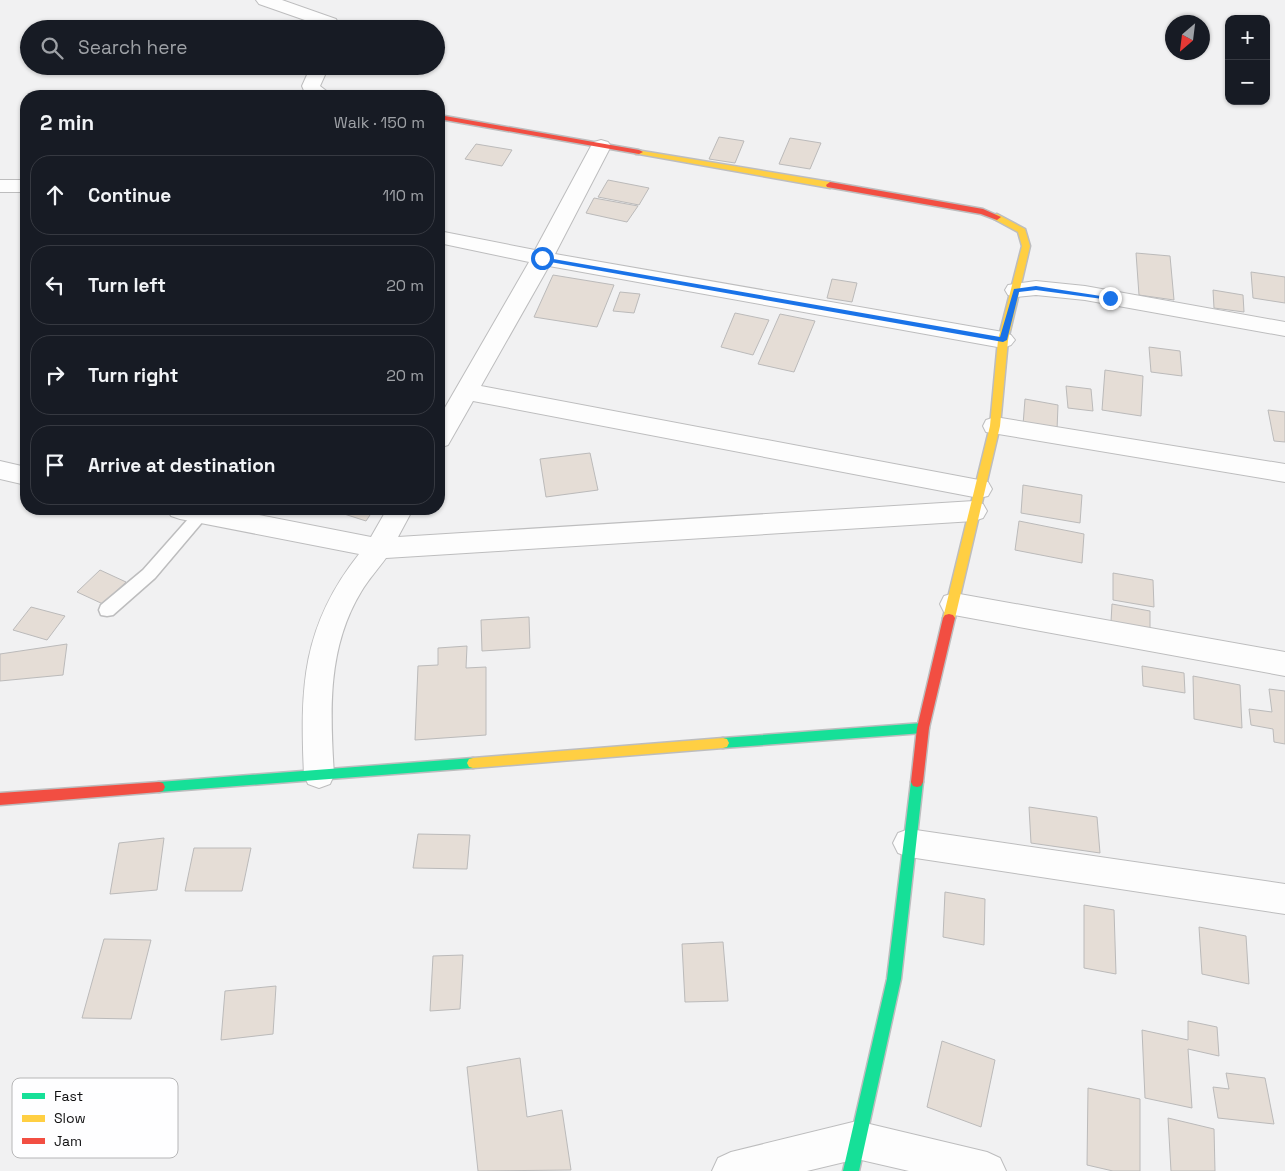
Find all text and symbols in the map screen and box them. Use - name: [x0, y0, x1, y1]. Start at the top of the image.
- north arrow: [1165, 15, 1210, 60]
- map controls: [1225, 15, 1270, 105]
- button: +: [1225, 15, 1270, 60]
- search box: [20, 20, 445, 75]
- icon: search: [38, 34, 66, 62]
- text: Search here: [78, 35, 188, 60]
- button: −: [1225, 60, 1270, 105]
- text: 2 min: [40, 109, 94, 136]
- text: Walk · 150 m: [334, 112, 425, 133]
- icon: ahead: [41, 181, 69, 209]
- text: Continue: [88, 183, 171, 208]
- text: 110 m: [382, 185, 424, 206]
- route start: [531, 247, 554, 270]
- icon: left: [41, 271, 69, 299]
- text: Turn left: [88, 273, 166, 298]
- text: 20 m: [386, 275, 424, 296]
- route end: [1099, 287, 1122, 310]
- icon: right: [41, 361, 69, 389]
- text: Turn right: [88, 363, 178, 388]
- text: 20 m: [386, 365, 424, 386]
- icon: arrive: [41, 451, 69, 479]
- text: Arrive at destination: [88, 453, 276, 478]
- legend: [12, 1078, 178, 1158]
- text: Fast: [54, 1087, 83, 1105]
- text: Slow: [54, 1109, 86, 1127]
- text: Jam: [54, 1132, 82, 1150]

